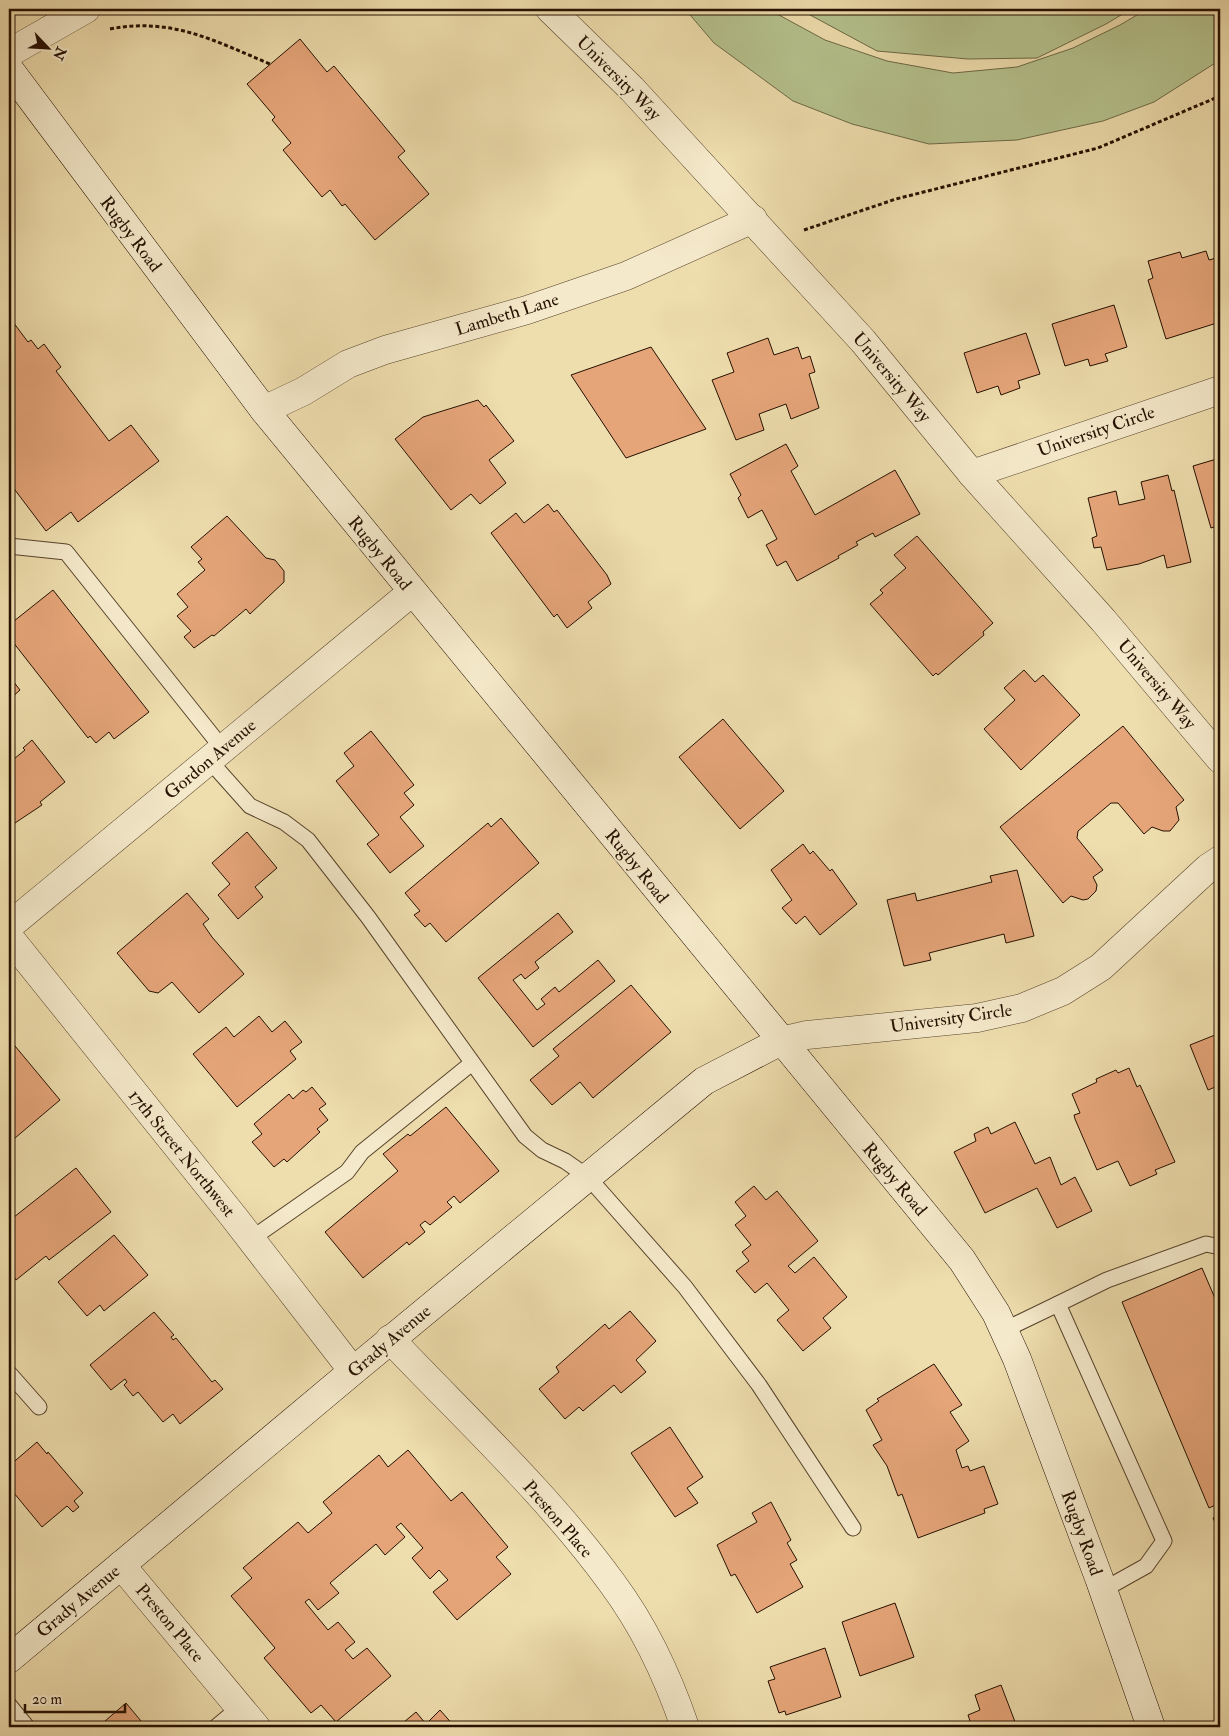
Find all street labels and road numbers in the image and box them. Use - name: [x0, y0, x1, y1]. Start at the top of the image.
- street label: University Way: [571, 31, 667, 126]
- street label: Rugby Road: [95, 192, 167, 277]
- street label: Lambeth Lane: [453, 288, 562, 341]
- street label: University Way: [847, 328, 937, 428]
- street label: University Circle: [1034, 400, 1158, 462]
- street label: Rugby Road: [343, 512, 417, 595]
- street label: University Way: [1112, 635, 1202, 735]
- street label: Gordon Avenue: [160, 714, 261, 805]
- street label: Rugby Road: [600, 825, 674, 908]
- street label: University Circle: [889, 999, 1014, 1038]
- street label: 17th Street Northwest: [123, 1085, 240, 1222]
- street label: Rugby Road: [857, 1138, 932, 1221]
- street label: Grady Avenue: [343, 1300, 436, 1383]
- street label: Preston Place: [518, 1476, 598, 1563]
- street label: Rugby Road: [1056, 1487, 1108, 1579]
- street label: Grady Avenue: [32, 1560, 125, 1643]
- street label: Preston Place: [130, 1579, 209, 1668]

